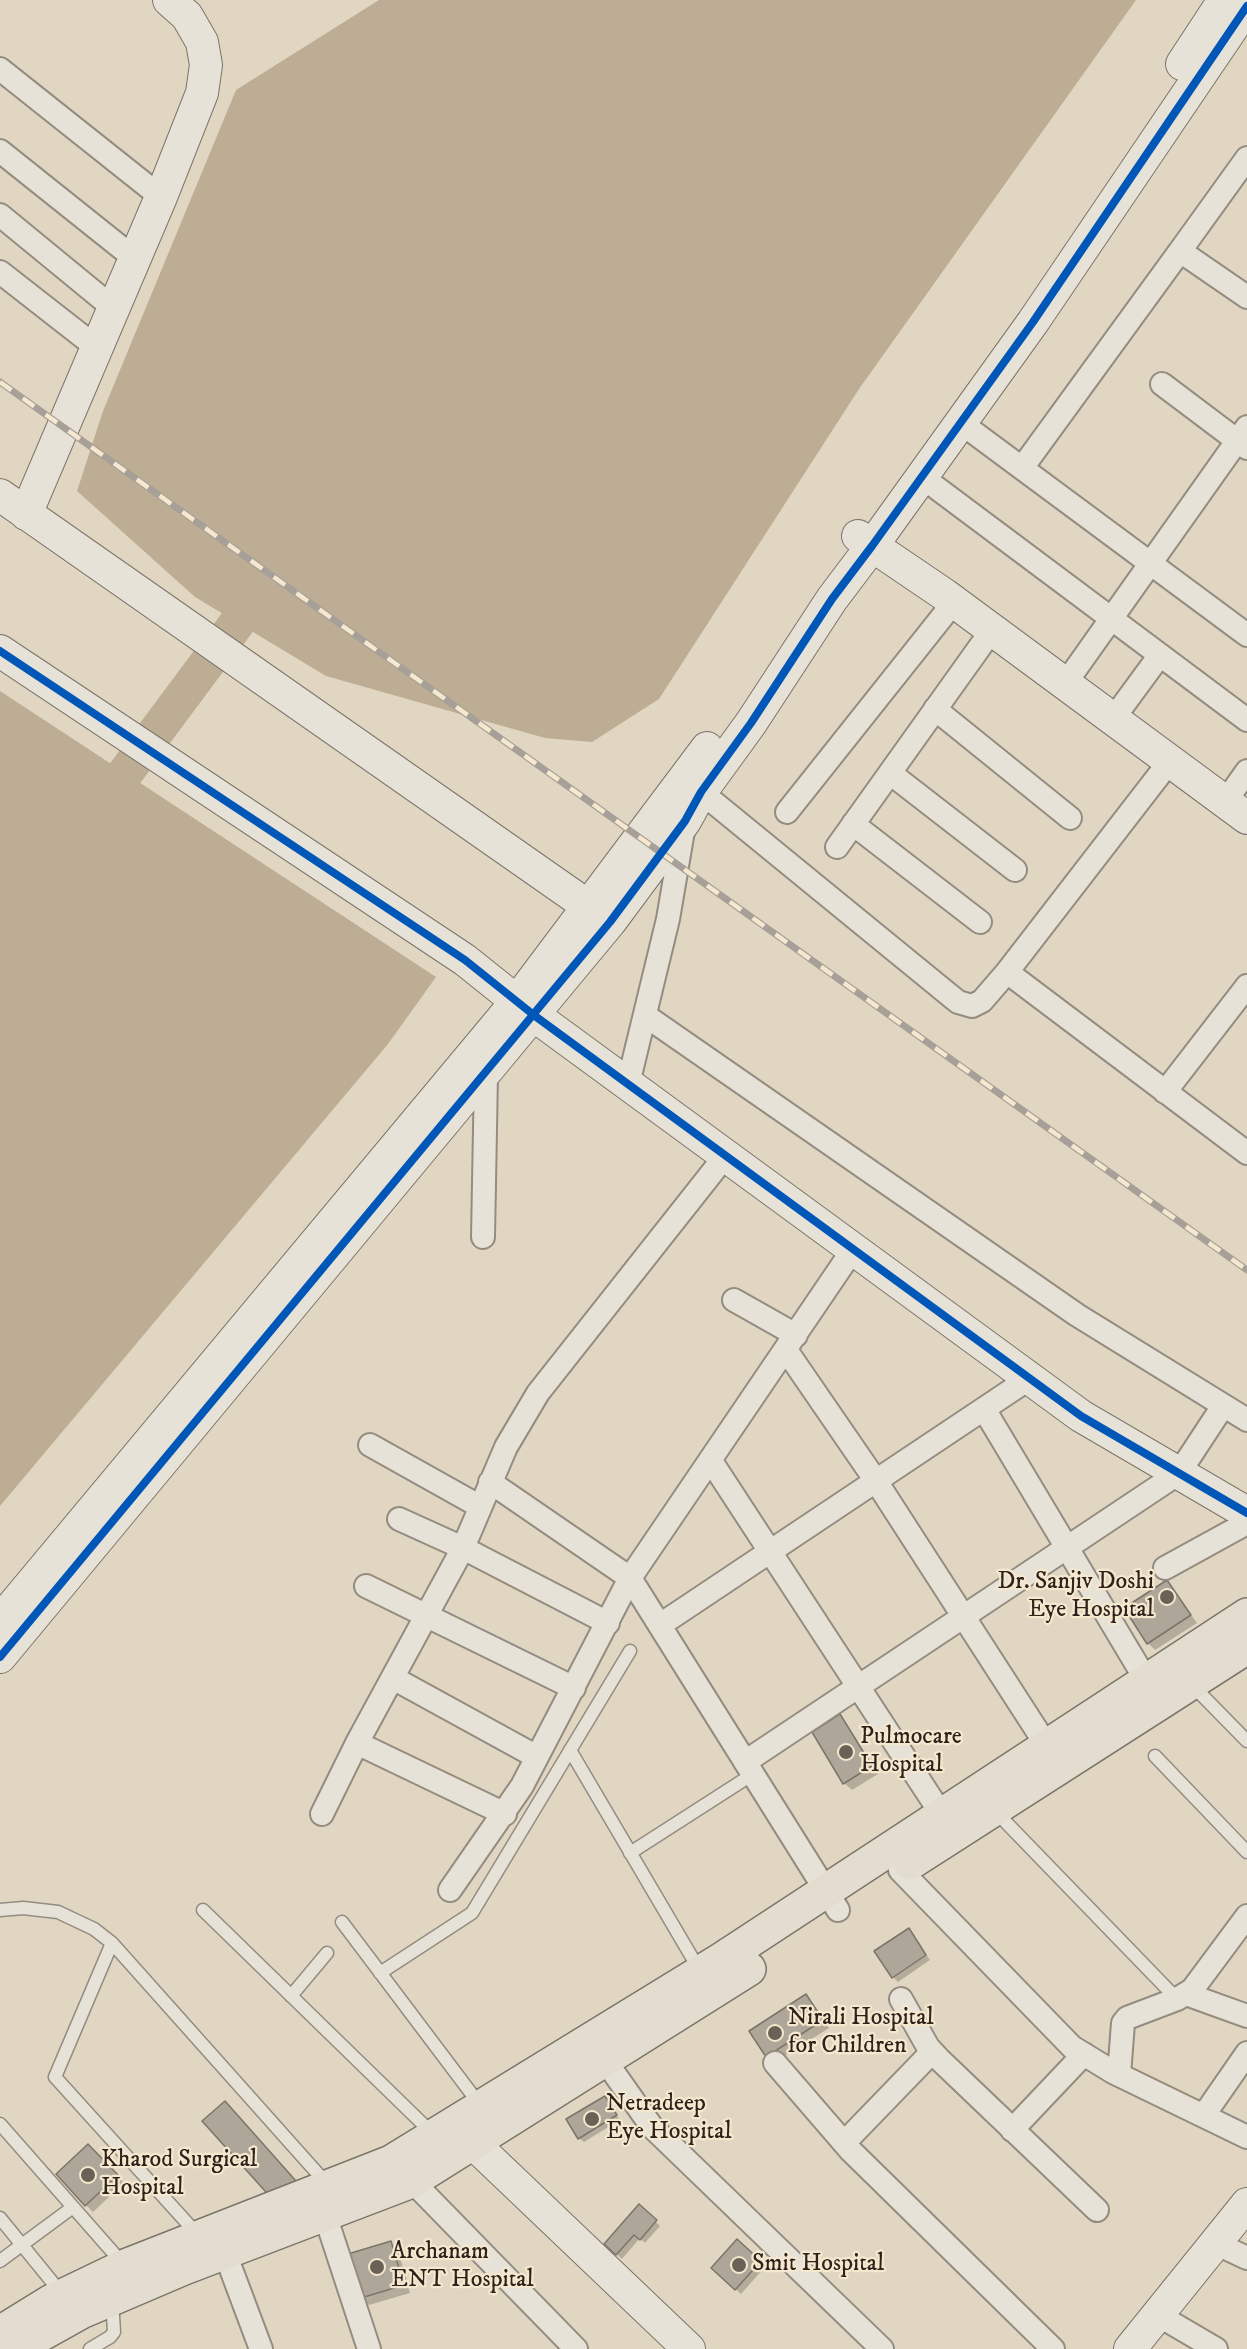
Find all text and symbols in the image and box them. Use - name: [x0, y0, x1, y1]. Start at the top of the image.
- place label: Dr. Sanjiv Doshi Eye Hospital: [997, 1569, 1154, 1625]
- marker: Dr. Sanjiv Doshi Eye Hospital: [1158, 1588, 1176, 1606]
- place label: Pulmocare Hospital: [860, 1724, 962, 1780]
- marker: Pulmocare Hospital: [837, 1743, 855, 1761]
- place label: Nirali Hospital for Children: [788, 2005, 934, 2061]
- marker: Nirali Hospital for Children: [766, 2024, 784, 2042]
- place label: Netradeep Eye Hospital: [606, 2091, 732, 2147]
- marker: Netradeep Eye Hospital: [583, 2110, 601, 2128]
- place label: Kharod Surgical Hospital: [101, 2147, 257, 2203]
- marker: Kharod Surgical Hospital: [79, 2166, 97, 2184]
- place label: Archanam ENT Hospital: [391, 2239, 534, 2295]
- place label: Smit Hospital: [752, 2251, 884, 2279]
- marker: Smit Hospital: [730, 2256, 748, 2274]
- marker: Archanam ENT Hospital: [368, 2258, 386, 2276]

